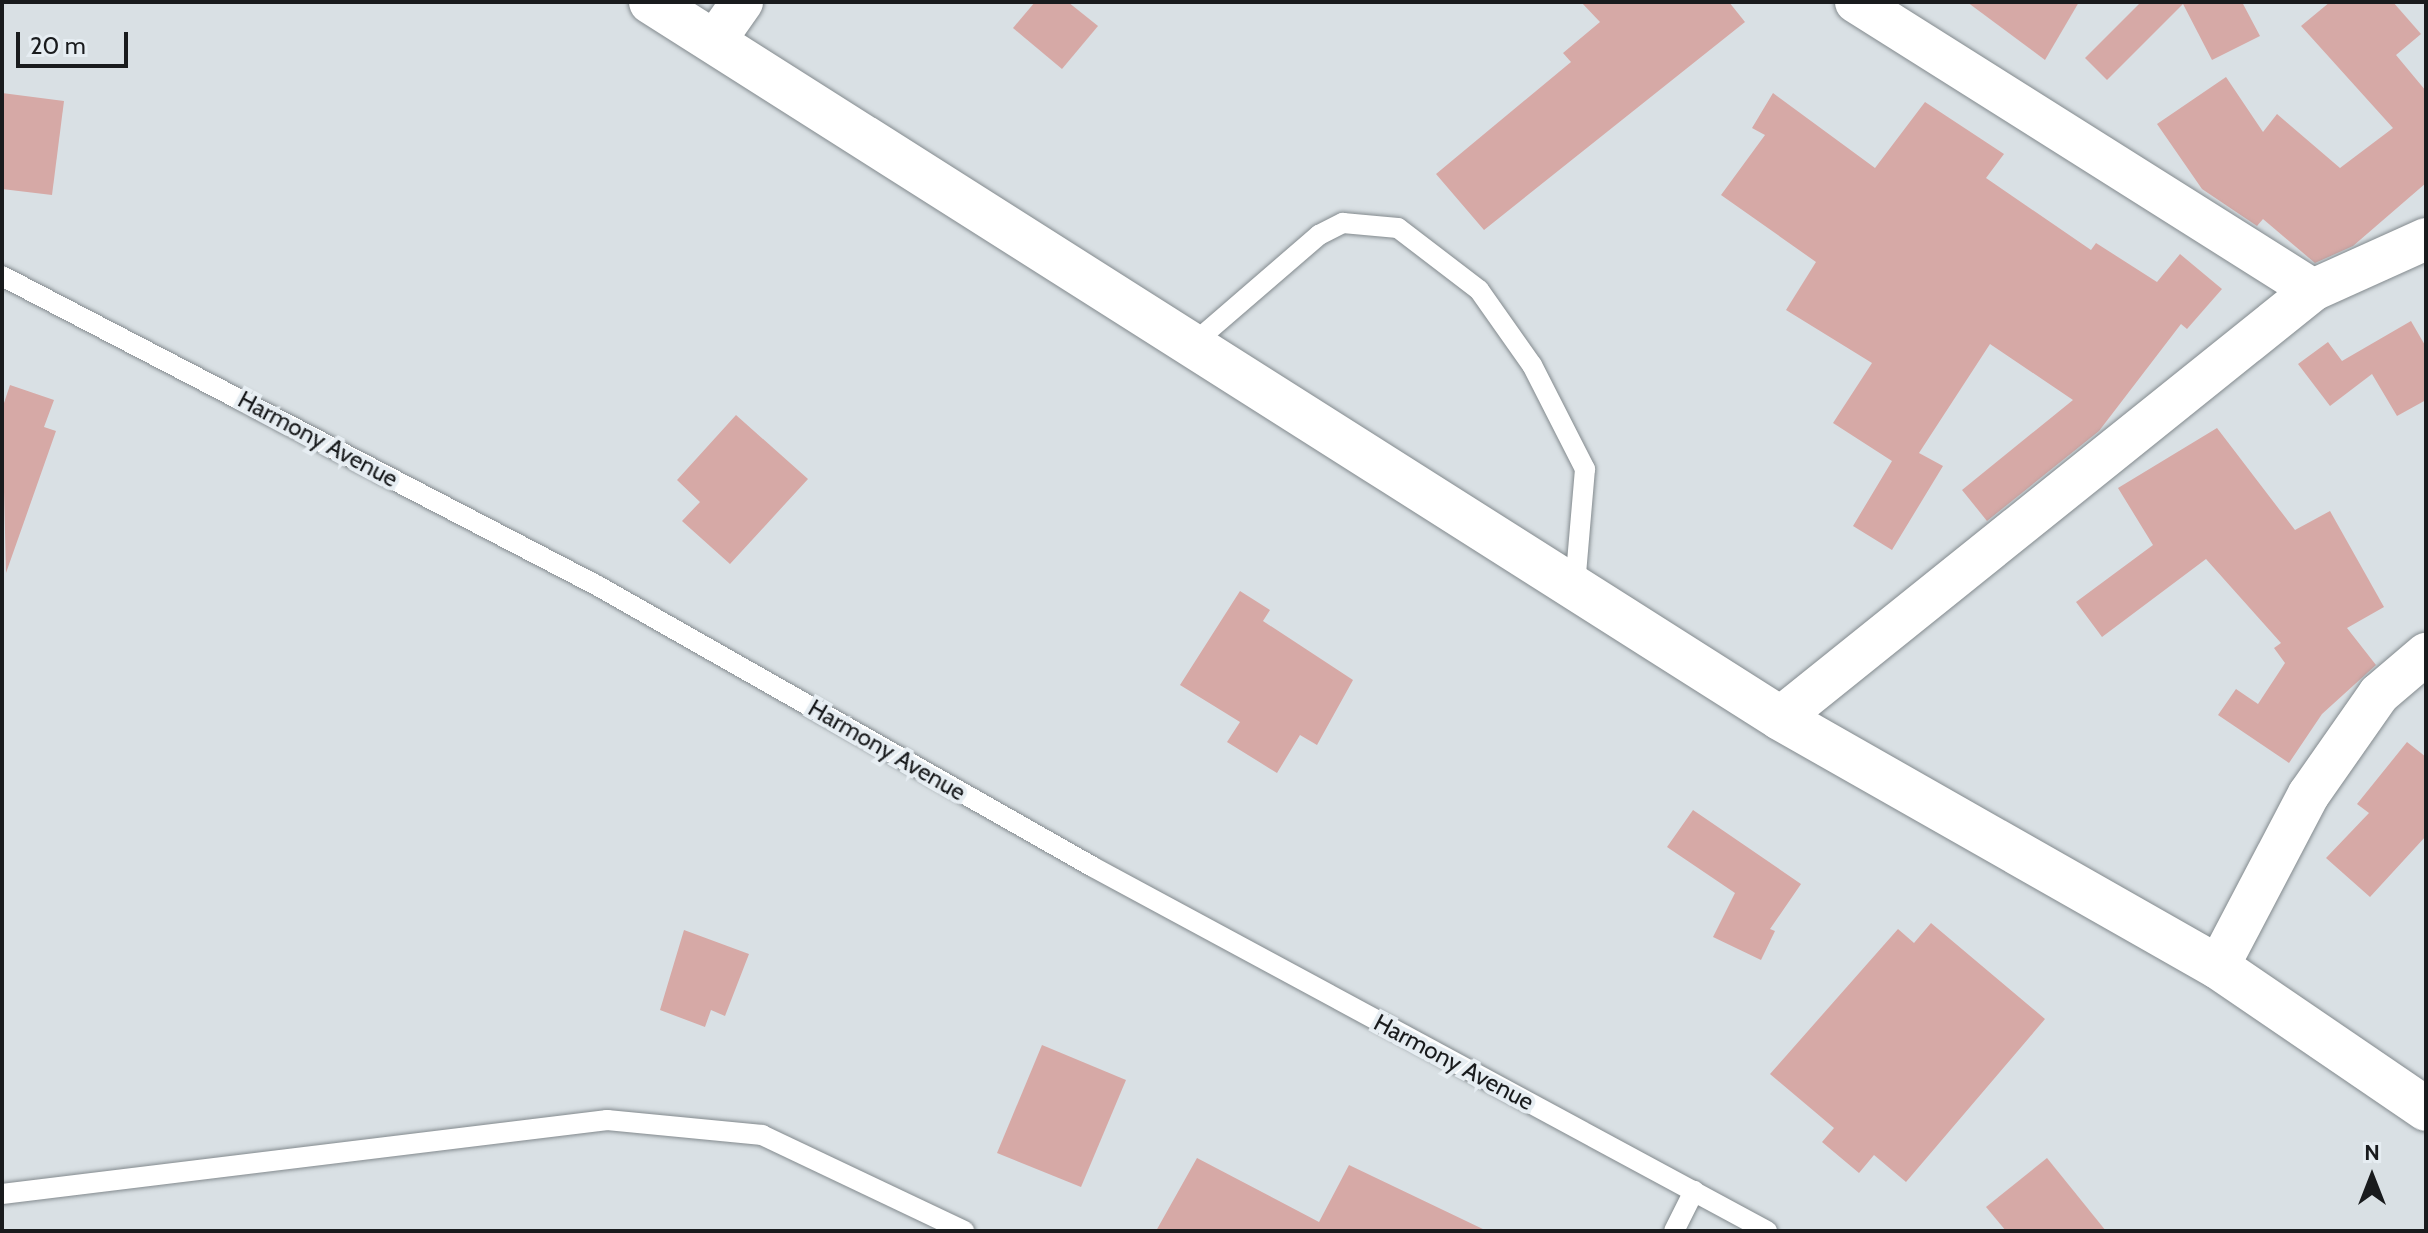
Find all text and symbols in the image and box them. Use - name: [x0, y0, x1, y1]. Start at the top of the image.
- scale bar: [20, 16, 132, 66]
- text: 20 m: [30, 31, 86, 60]
- street label: Harmony Avenue: [233, 385, 403, 493]
- street label: Harmony Avenue: [803, 693, 971, 807]
- street label: Harmony Avenue: [1369, 1008, 1539, 1116]
- north arrow: [2332, 1137, 2412, 1217]
- text: N: [2364, 1139, 2380, 1166]

